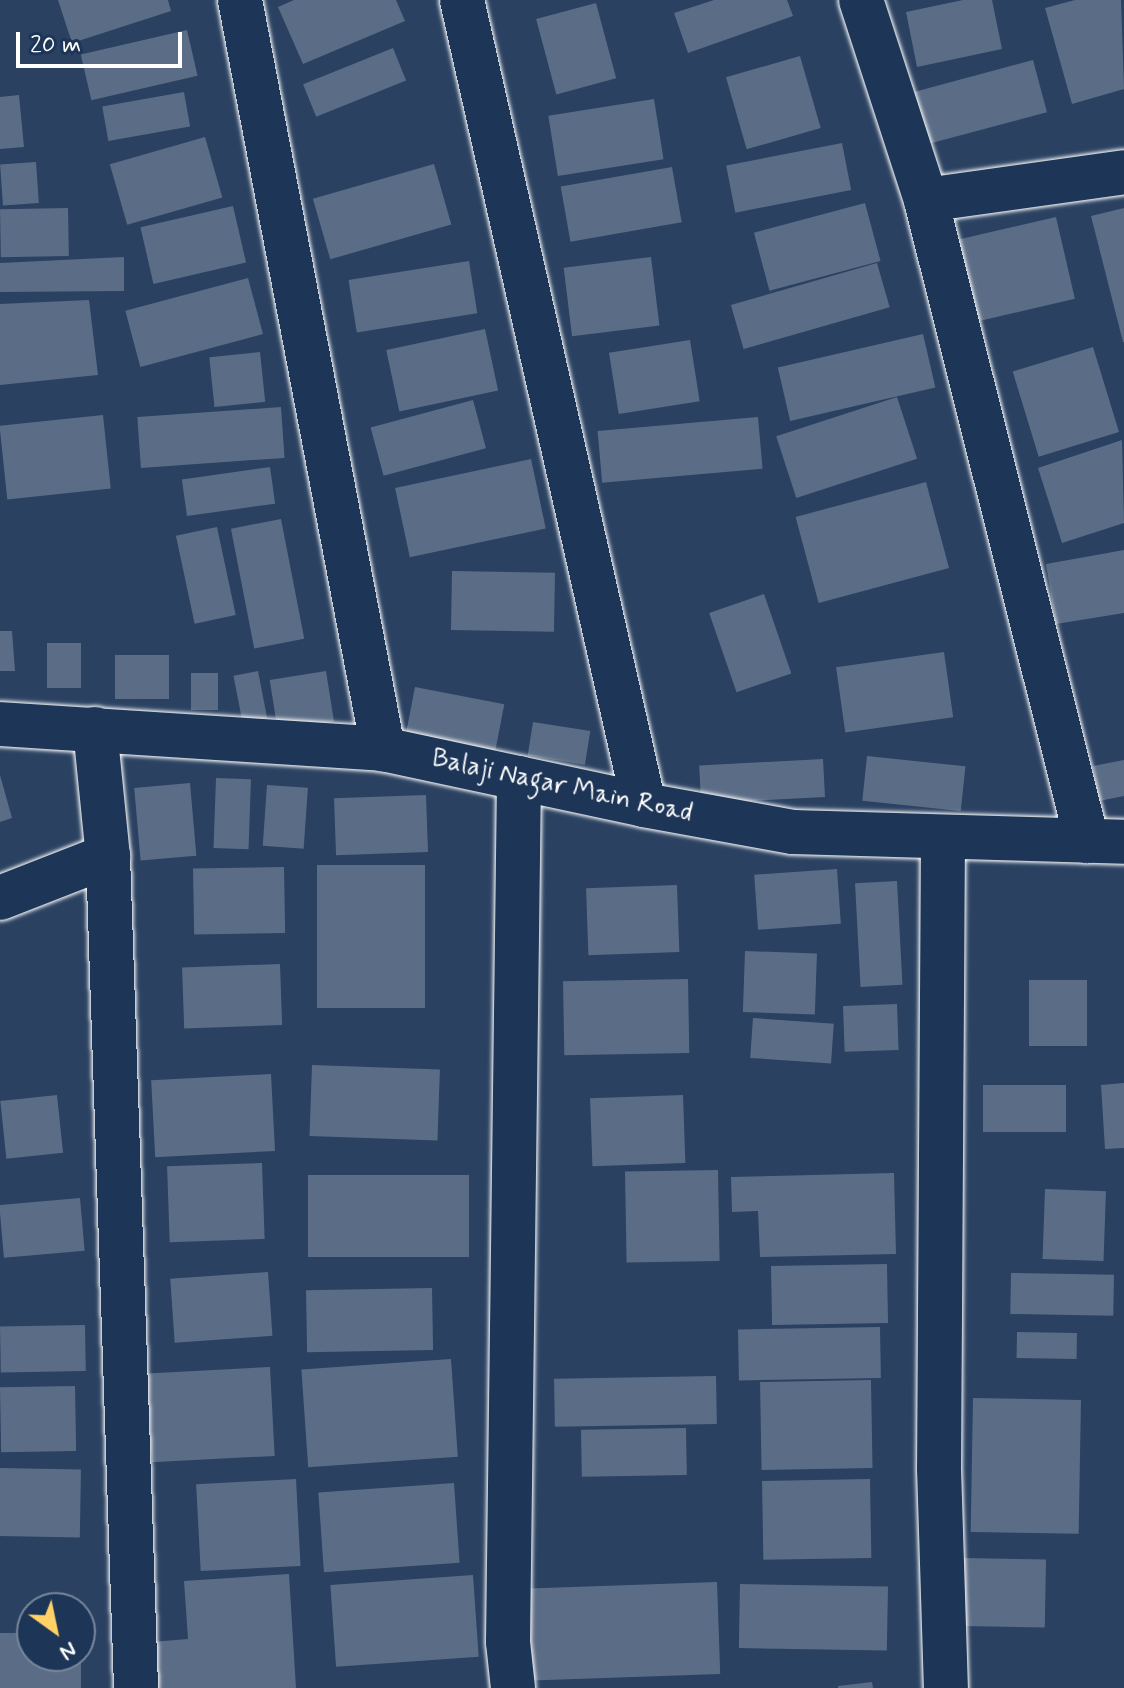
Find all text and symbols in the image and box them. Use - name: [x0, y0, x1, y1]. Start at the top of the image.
- scale bar: [20, 16, 186, 66]
- text: 20 m: [30, 30, 81, 61]
- street label: Balaji Nagar Main Road: [432, 745, 692, 829]
- north arrow: [16, 1592, 96, 1672]
- text: N: [54, 1635, 82, 1666]

